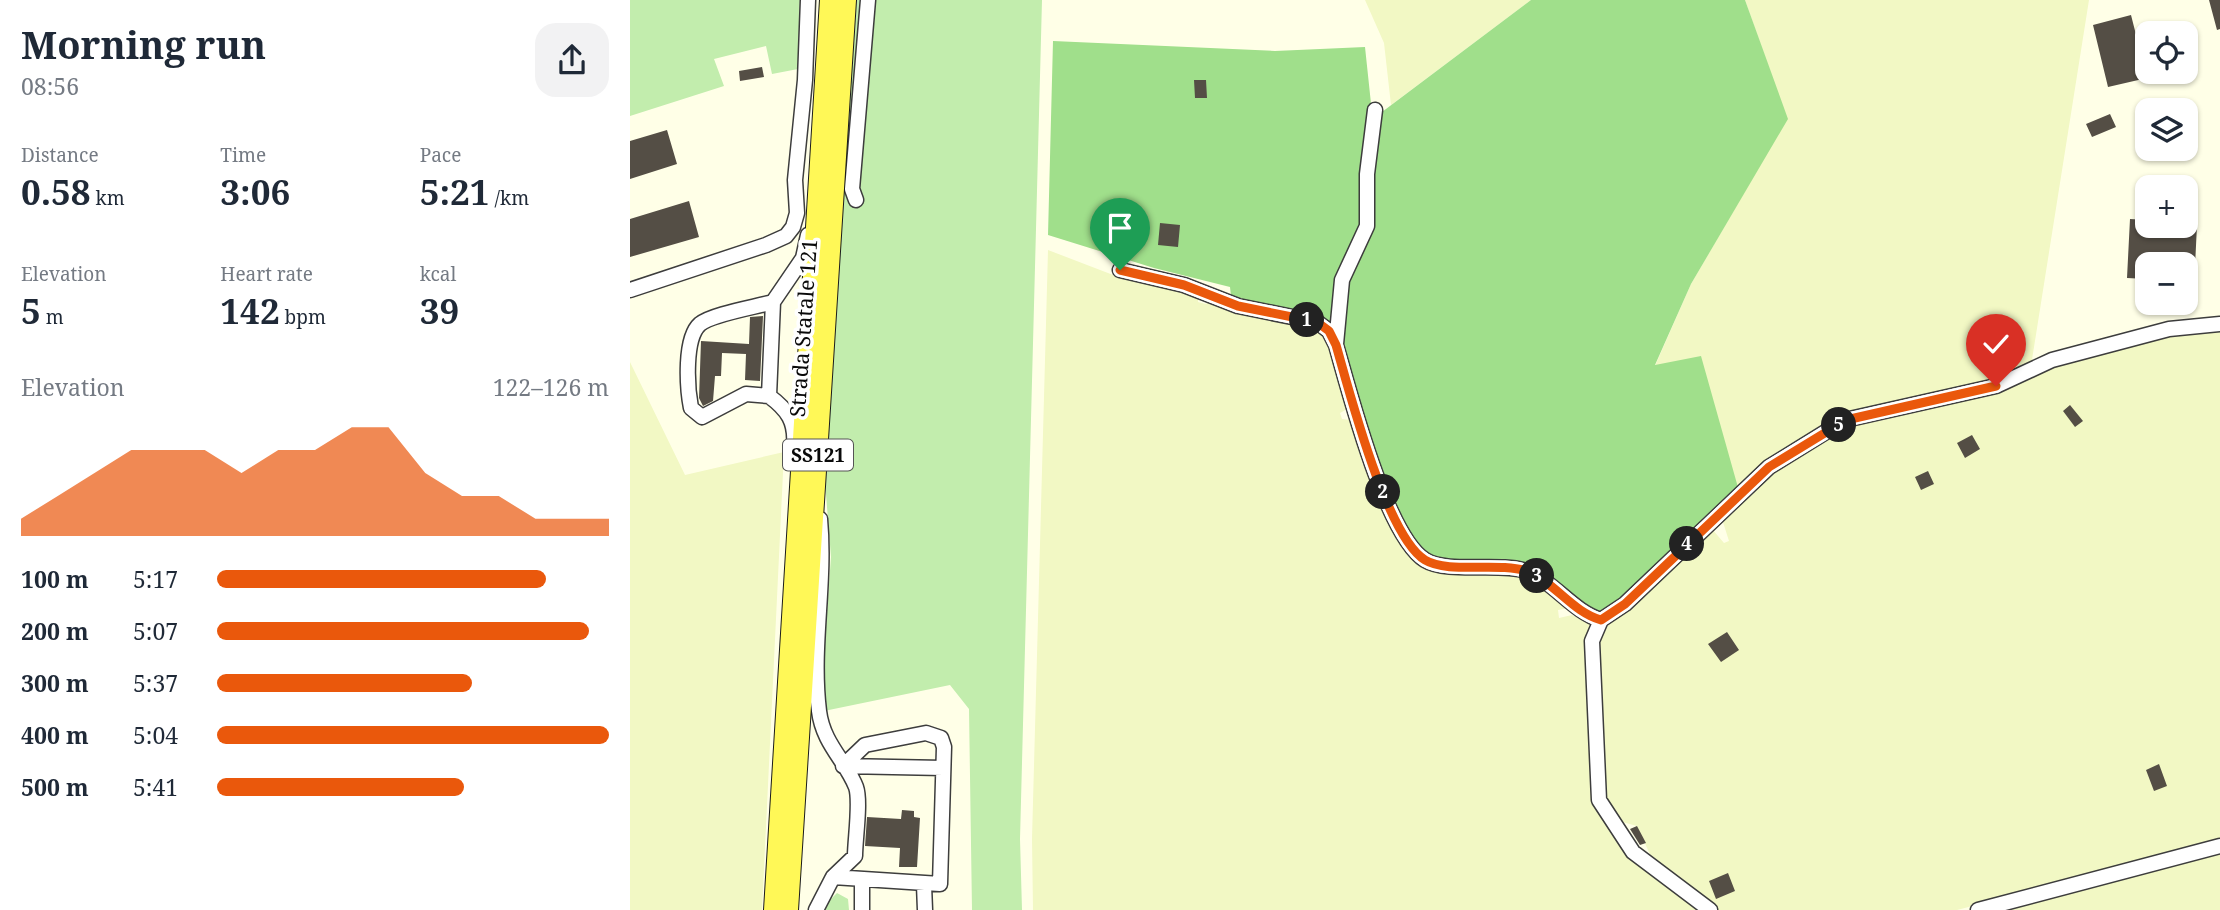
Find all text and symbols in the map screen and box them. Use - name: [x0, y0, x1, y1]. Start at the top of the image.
- text: Morning run: [21, 18, 266, 70]
- map controls: [2135, 21, 2198, 315]
- button: locate: [2135, 21, 2198, 84]
- button: share: [535, 23, 609, 97]
- text: 08:56: [21, 70, 79, 102]
- button: layers: [2135, 98, 2198, 161]
- text: Distance: [21, 142, 99, 168]
- text: Time: [220, 142, 266, 168]
- text: Pace: [420, 142, 461, 168]
- text: 0.58: [21, 168, 91, 215]
- text: 3:06: [220, 168, 290, 215]
- text: 5:21: [420, 168, 490, 215]
- button: +: [2135, 175, 2198, 238]
- text: km: [91, 185, 125, 211]
- text: /km: [490, 185, 529, 211]
- pin: [1090, 198, 1150, 270]
- icon: arrive: [1101, 209, 1139, 247]
- street label: Strada Statale 121: [783, 238, 823, 418]
- button: −: [2135, 252, 2198, 315]
- text: Elevation: [21, 261, 107, 287]
- text: Heart rate: [220, 261, 313, 287]
- text: kcal: [420, 261, 456, 287]
- text: 5: [21, 287, 41, 334]
- text: 142: [220, 287, 280, 334]
- text: 39: [420, 287, 459, 334]
- pin: 1: [1290, 302, 1324, 338]
- text: m: [41, 304, 64, 330]
- text: bpm: [280, 304, 326, 330]
- text: 1: [1301, 306, 1312, 332]
- pin: [1966, 314, 2026, 386]
- icon: check: [1977, 325, 2015, 363]
- text: Elevation: [21, 371, 125, 403]
- text: 122–126 m: [493, 371, 609, 403]
- pin: 5: [1822, 408, 1856, 442]
- text: 5: [1833, 411, 1844, 437]
- road number: SS121: [783, 440, 853, 470]
- pin: 2: [1366, 475, 1400, 510]
- text: 2: [1377, 478, 1388, 504]
- pin: 4: [1670, 526, 1704, 562]
- text: 4: [1681, 530, 1692, 556]
- pin: 3: [1520, 558, 1555, 594]
- text: 3: [1531, 562, 1542, 588]
- text: 100 m: [21, 563, 89, 595]
- text: 5:17: [133, 563, 178, 595]
- text: 200 m: [21, 615, 89, 647]
- text: 5:07: [133, 615, 178, 647]
- text: 300 m: [21, 667, 89, 699]
- text: 5:37: [133, 667, 178, 699]
- text: 400 m: [21, 719, 89, 751]
- text: 5:04: [133, 719, 178, 751]
- text: 500 m: [21, 771, 89, 803]
- text: 5:41: [133, 771, 178, 803]

